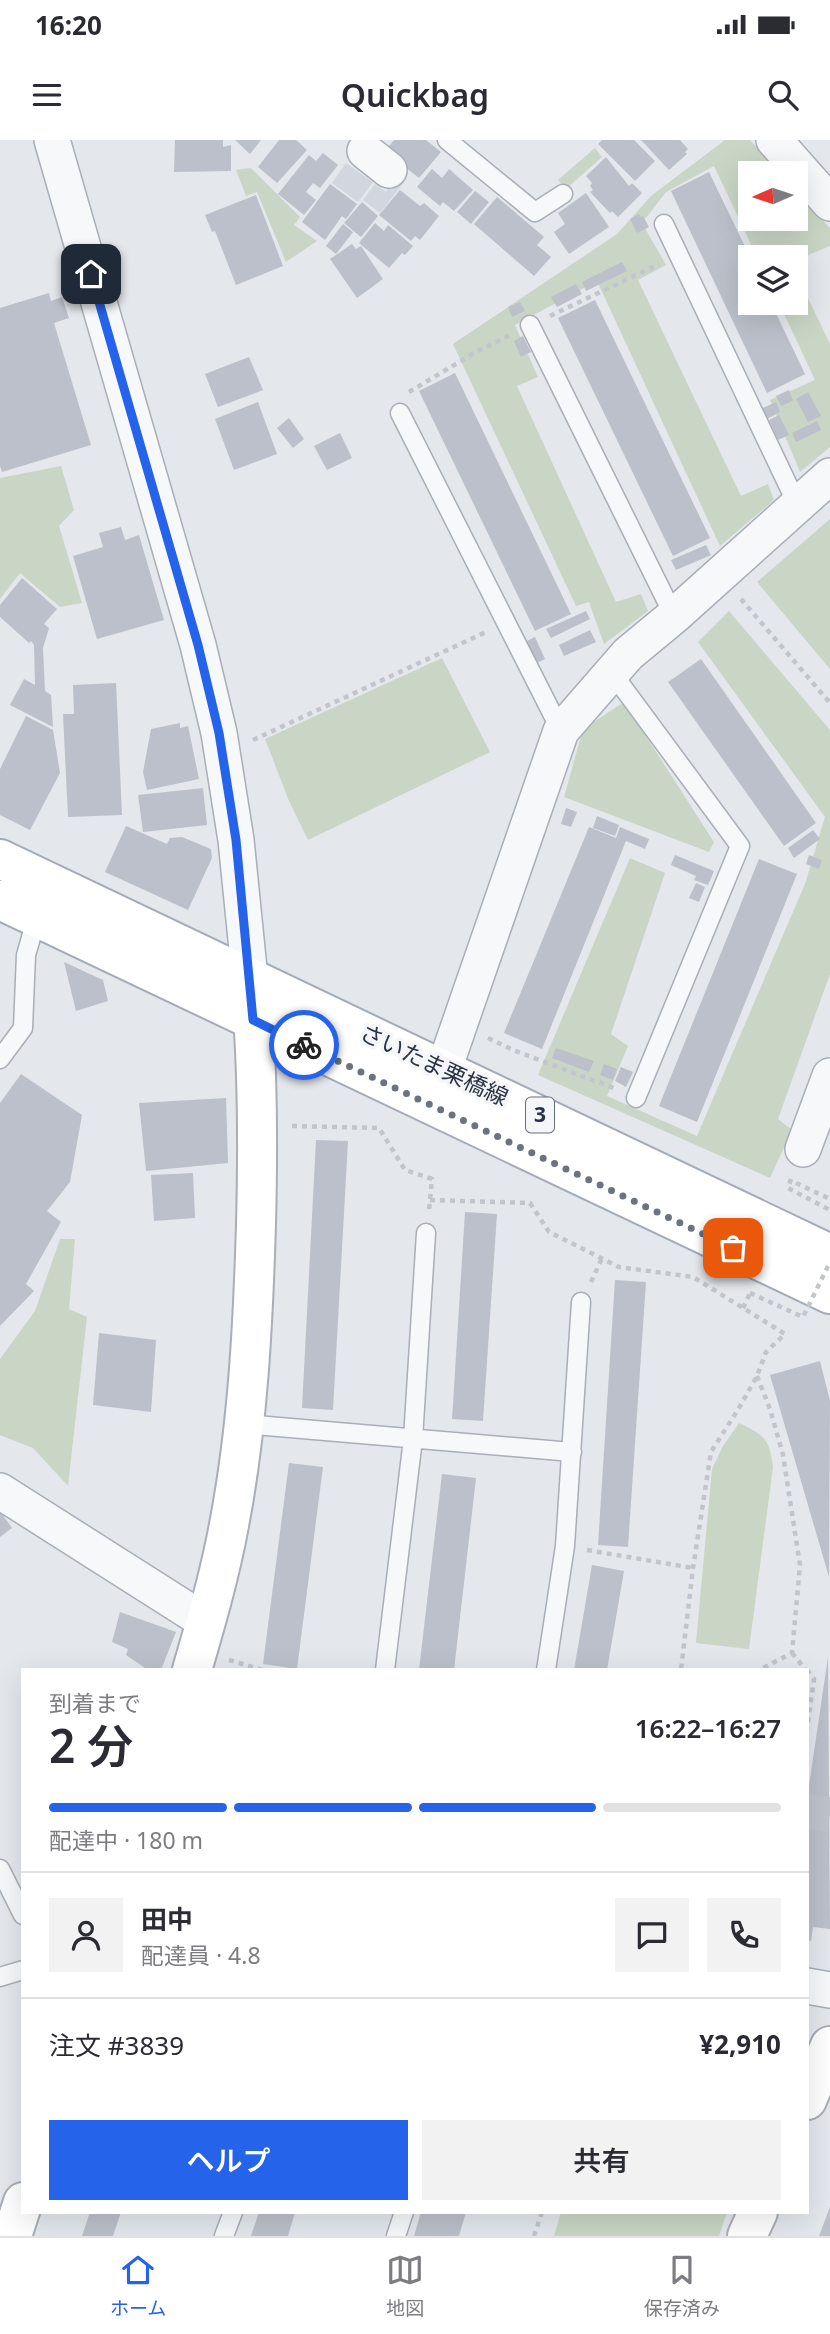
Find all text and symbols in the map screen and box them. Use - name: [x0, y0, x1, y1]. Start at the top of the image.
- text: 16:20: [35, 7, 102, 43]
- text: Quickbag: [341, 73, 489, 116]
- icon: menu: [28, 76, 66, 114]
- icon: search: [764, 76, 802, 114]
- north arrow: [738, 161, 808, 231]
- map controls: [738, 161, 808, 315]
- pin: [61, 244, 121, 304]
- button: layers: [738, 245, 808, 315]
- icon: home: [72, 255, 110, 293]
- courier: [269, 1010, 339, 1080]
- street label: さいたま栗橋線: [355, 1016, 514, 1112]
- icon: bike: [285, 1026, 323, 1064]
- road number: 3: [526, 1098, 554, 1132]
- pin: [703, 1218, 763, 1278]
- icon: bag: [714, 1229, 752, 1267]
- text: 到着まで: [49, 1687, 141, 1719]
- text: 16:22–16:27: [635, 1710, 781, 1746]
- text: 2 分: [49, 1714, 133, 1776]
- text: 配達中 · 180 m: [49, 1824, 203, 1856]
- button: person: [49, 1898, 123, 1972]
- button: chat: [615, 1898, 689, 1972]
- button: phone: [707, 1898, 781, 1972]
- text: 田中: [141, 1901, 193, 1937]
- text: 配達員 · 4.8: [141, 1939, 261, 1971]
- text: ¥2,910: [699, 2026, 781, 2062]
- text: 注文 #3839: [49, 2027, 184, 2063]
- button: ヘルプ: [49, 2120, 408, 2200]
- button: 共有: [422, 2120, 781, 2200]
- tab: ホーム: [110, 2251, 166, 2321]
- tab: 地図: [386, 2251, 424, 2321]
- tab: 保存済み: [644, 2251, 720, 2321]

